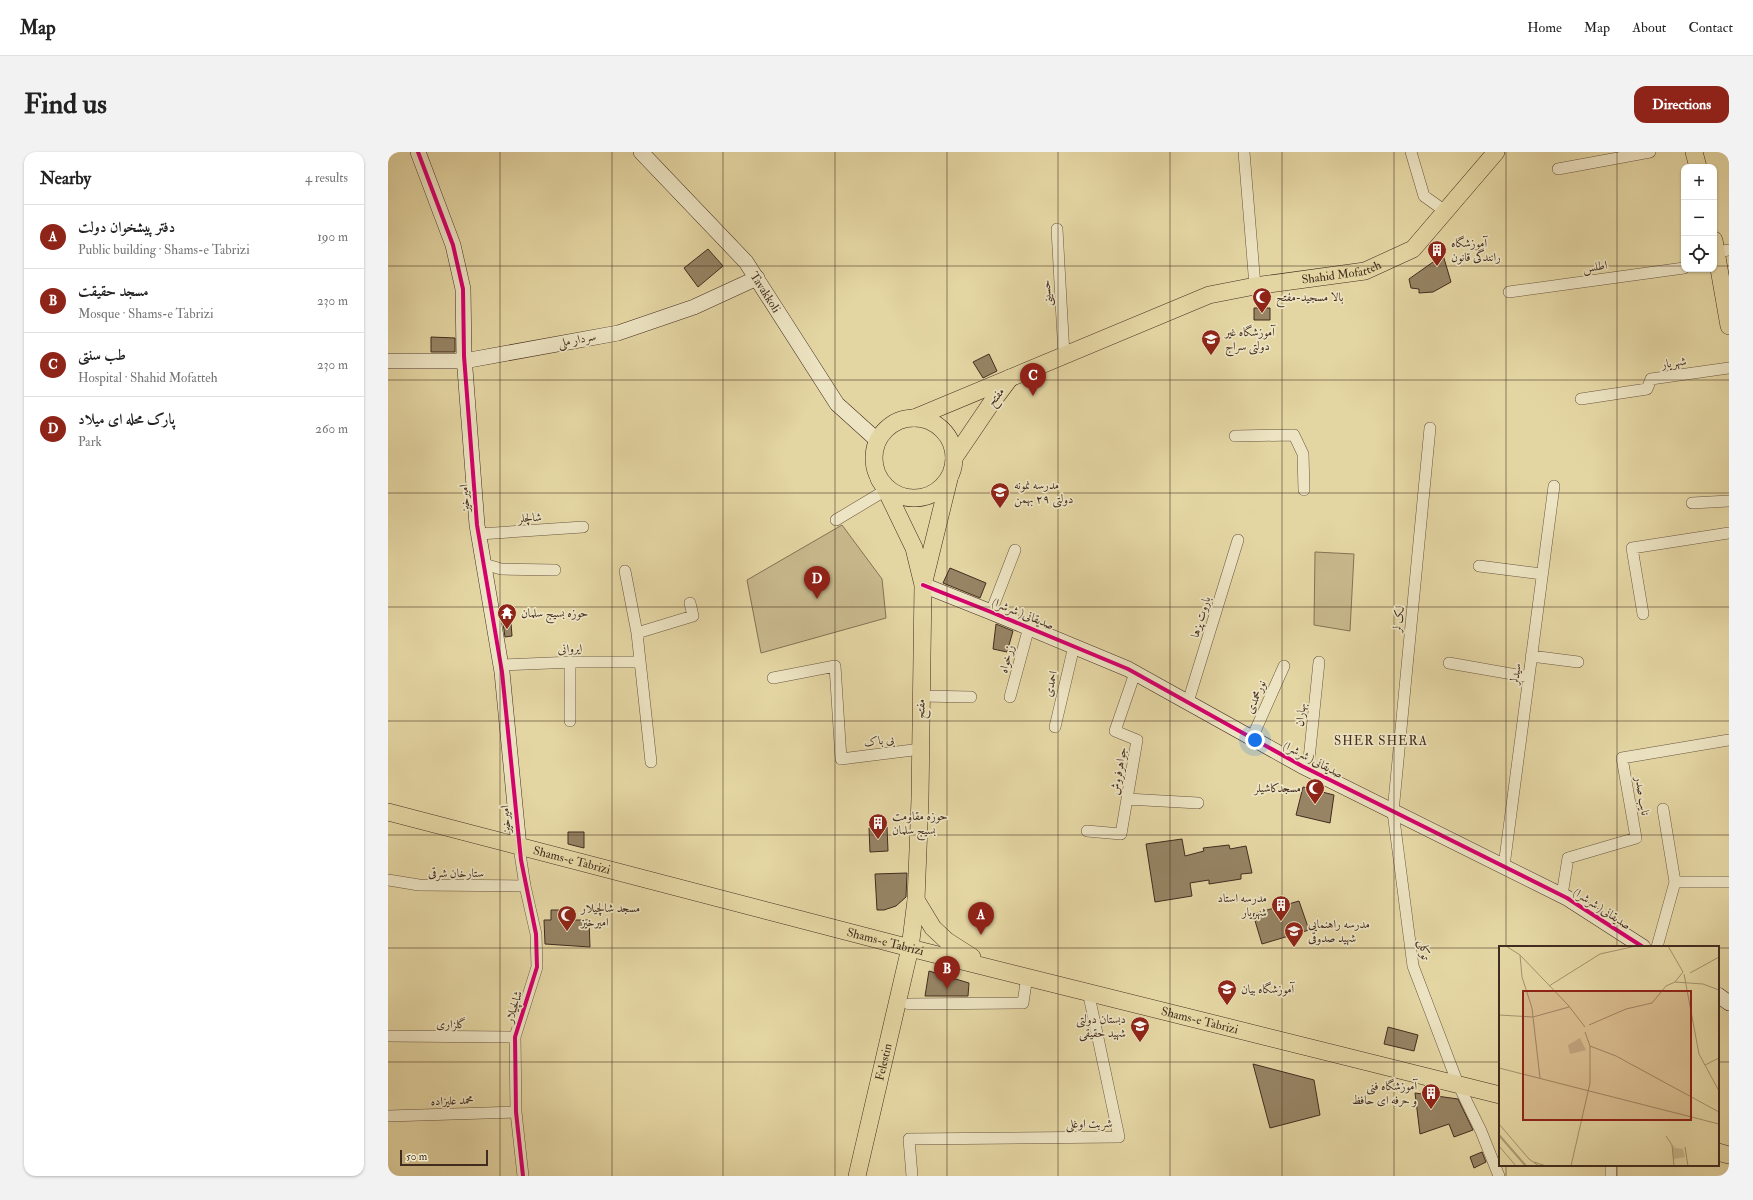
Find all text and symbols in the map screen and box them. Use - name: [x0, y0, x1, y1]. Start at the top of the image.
- text: Map: [20, 16, 56, 40]
- text: Home: [1527, 19, 1562, 36]
- text: Map: [1584, 19, 1610, 36]
- text: About: [1632, 19, 1666, 36]
- text: Contact: [1688, 19, 1733, 36]
- button: Directions: [1634, 86, 1729, 123]
- text: Find us: [24, 87, 107, 122]
- map controls: [1681, 164, 1717, 272]
- button: +: [1681, 164, 1717, 200]
- text: Nearby: [40, 168, 91, 189]
- text: 4 results: [305, 170, 348, 186]
- button: −: [1681, 200, 1717, 236]
- text: دفتر پیشخوان دولت: [78, 218, 175, 237]
- text: A: [49, 229, 57, 245]
- text: 190 m: [317, 229, 348, 245]
- place label: آموزشگاه رانندگی قانون: [1451, 235, 1501, 265]
- button: locate: [1681, 236, 1717, 272]
- building icon: آموزشگاه رانندگی قانون: [1426, 239, 1448, 267]
- text: Public building · Shams-e Tabrizi: [78, 242, 250, 258]
- street label: Shahid Mofatteh: [1301, 257, 1384, 287]
- street label: اطلس: [1582, 258, 1609, 277]
- street label: Tavakkoli: [747, 269, 784, 316]
- street label: حسینی: [1039, 279, 1056, 307]
- text: مسجد حقیقت: [78, 282, 149, 301]
- mosque icon: بالا مسجید-مفتح: [1251, 286, 1273, 314]
- place label: بالا مسجید-مفتح: [1276, 290, 1344, 308]
- text: B: [49, 293, 57, 309]
- text: 230 m: [317, 293, 348, 309]
- text: Mosque · Shams-e Tabrizi: [78, 306, 214, 322]
- place label: آموزشگاه غیر دولتی سراج: [1223, 324, 1276, 357]
- school or university icon: آموزشگاه غیر دولتی سراج: [1200, 328, 1222, 356]
- street label: سردار ملی: [557, 329, 598, 352]
- text: طب سنتی: [78, 346, 126, 365]
- street label: شهریار: [1660, 354, 1687, 372]
- text: C: [48, 357, 58, 373]
- text: 230 m: [317, 357, 348, 373]
- pin: C: [1020, 363, 1046, 396]
- text: Hospital · Shahid Mofatteh: [78, 370, 218, 386]
- street label: مفتح: [984, 385, 1010, 411]
- text: پارک محله ای میلاد: [78, 410, 175, 429]
- text: D: [48, 421, 58, 437]
- text: 260 m: [315, 421, 348, 437]
- text: Park: [78, 434, 102, 450]
- place label: مدرسه نمونه دولتی ۲۹ بهمن: [1014, 478, 1073, 508]
- school or university icon: مدرسه نمونه دولتی ۲۹ بهمن: [989, 481, 1011, 509]
- street label: امیرخیز: [456, 483, 474, 514]
- street label: شالچلر: [516, 510, 542, 526]
- pin: D: [804, 566, 830, 599]
- street label: (شرشرا )صدیقانی: [990, 595, 1056, 633]
- street label: باروت پزها: [1188, 595, 1214, 639]
- temple icon: حوزه بسیج سلمان: [496, 602, 518, 630]
- street label: لک لر: [1390, 605, 1408, 635]
- place label: حوزه بسیج سلمان: [521, 606, 589, 624]
- street label: ایروانی: [557, 641, 583, 657]
- street label: زرخواه: [996, 643, 1018, 675]
- street label: سیدلر: [1507, 662, 1525, 688]
- street label: احمدی: [1041, 669, 1061, 698]
- street label: نورمحمدی: [1242, 678, 1270, 716]
- street label: مفتح: [913, 699, 932, 719]
- street label: بهاران: [1292, 703, 1310, 727]
- your location: [1245, 730, 1265, 750]
- street label: بی باک: [863, 732, 895, 751]
- district label: SHER SHERA: [1334, 733, 1428, 749]
- street label: (شرشرا )صدیقانی: [1281, 738, 1345, 782]
- street label: جواهرفروش: [1107, 746, 1131, 796]
- street label: نایب صدر: [1631, 774, 1653, 817]
- mosque icon: مسجدکاشیلر: [1304, 777, 1326, 805]
- place label: مسجدکاشیلر: [1252, 781, 1301, 796]
- street label: امیرخیز: [497, 804, 515, 835]
- place label: حوزه مقاومت بسیج سلمان: [892, 809, 948, 841]
- building icon: حوزه مقاومت بسیج سلمان: [867, 812, 889, 840]
- street label: Shams-e Tabrizi: [532, 843, 612, 877]
- street label: ستارخان شرقی: [428, 866, 484, 881]
- street label: (شرشرا )صدیقانی: [1570, 885, 1634, 933]
- place label: مدرسه استاد شهریار: [1218, 891, 1267, 920]
- building icon: مدرسه استاد شهریار: [1270, 894, 1292, 922]
- place label: مسجد شالچیلار امیرخیز: [579, 901, 640, 930]
- pin: A: [968, 902, 994, 935]
- mosque icon: مسجد شالچیلار امیرخیز: [556, 904, 578, 932]
- place label: مدرسه راهنمایی شهید صدوقی: [1308, 917, 1370, 946]
- school or university icon: مدرسه راهنمایی شهید صدوقی: [1283, 920, 1305, 948]
- street label: Shams-e Tabrizi: [845, 924, 925, 959]
- street label: توکلی: [1414, 939, 1433, 962]
- inset map: [1499, 946, 1719, 1166]
- pin: B: [934, 956, 960, 989]
- school or university icon: آموزشگاه بیان: [1216, 978, 1238, 1006]
- place label: آموزشگاه بیان: [1241, 981, 1296, 997]
- street label: شالچیلار: [501, 989, 526, 1026]
- street label: Shams-e Tabrizi: [1160, 1003, 1240, 1037]
- place label: دبستان دولتی شهید حقیقی: [1076, 1012, 1126, 1042]
- school or university icon: دبستان دولتی شهید حقیقی: [1129, 1015, 1151, 1043]
- street label: گلزاری: [436, 1016, 466, 1032]
- street label: Felestin: [872, 1042, 895, 1082]
- place label: آموزشگاه فنی و حرفه ای حافظ: [1352, 1078, 1418, 1108]
- building icon: آموزشگاه فنی و حرفه ای حافظ: [1420, 1082, 1442, 1110]
- street label: محمد علیزاده: [430, 1093, 474, 1109]
- street label: شربت اوغلی: [1066, 1116, 1112, 1133]
- scale bar: [400, 1148, 488, 1167]
- text: 50 m: [406, 1150, 427, 1163]

